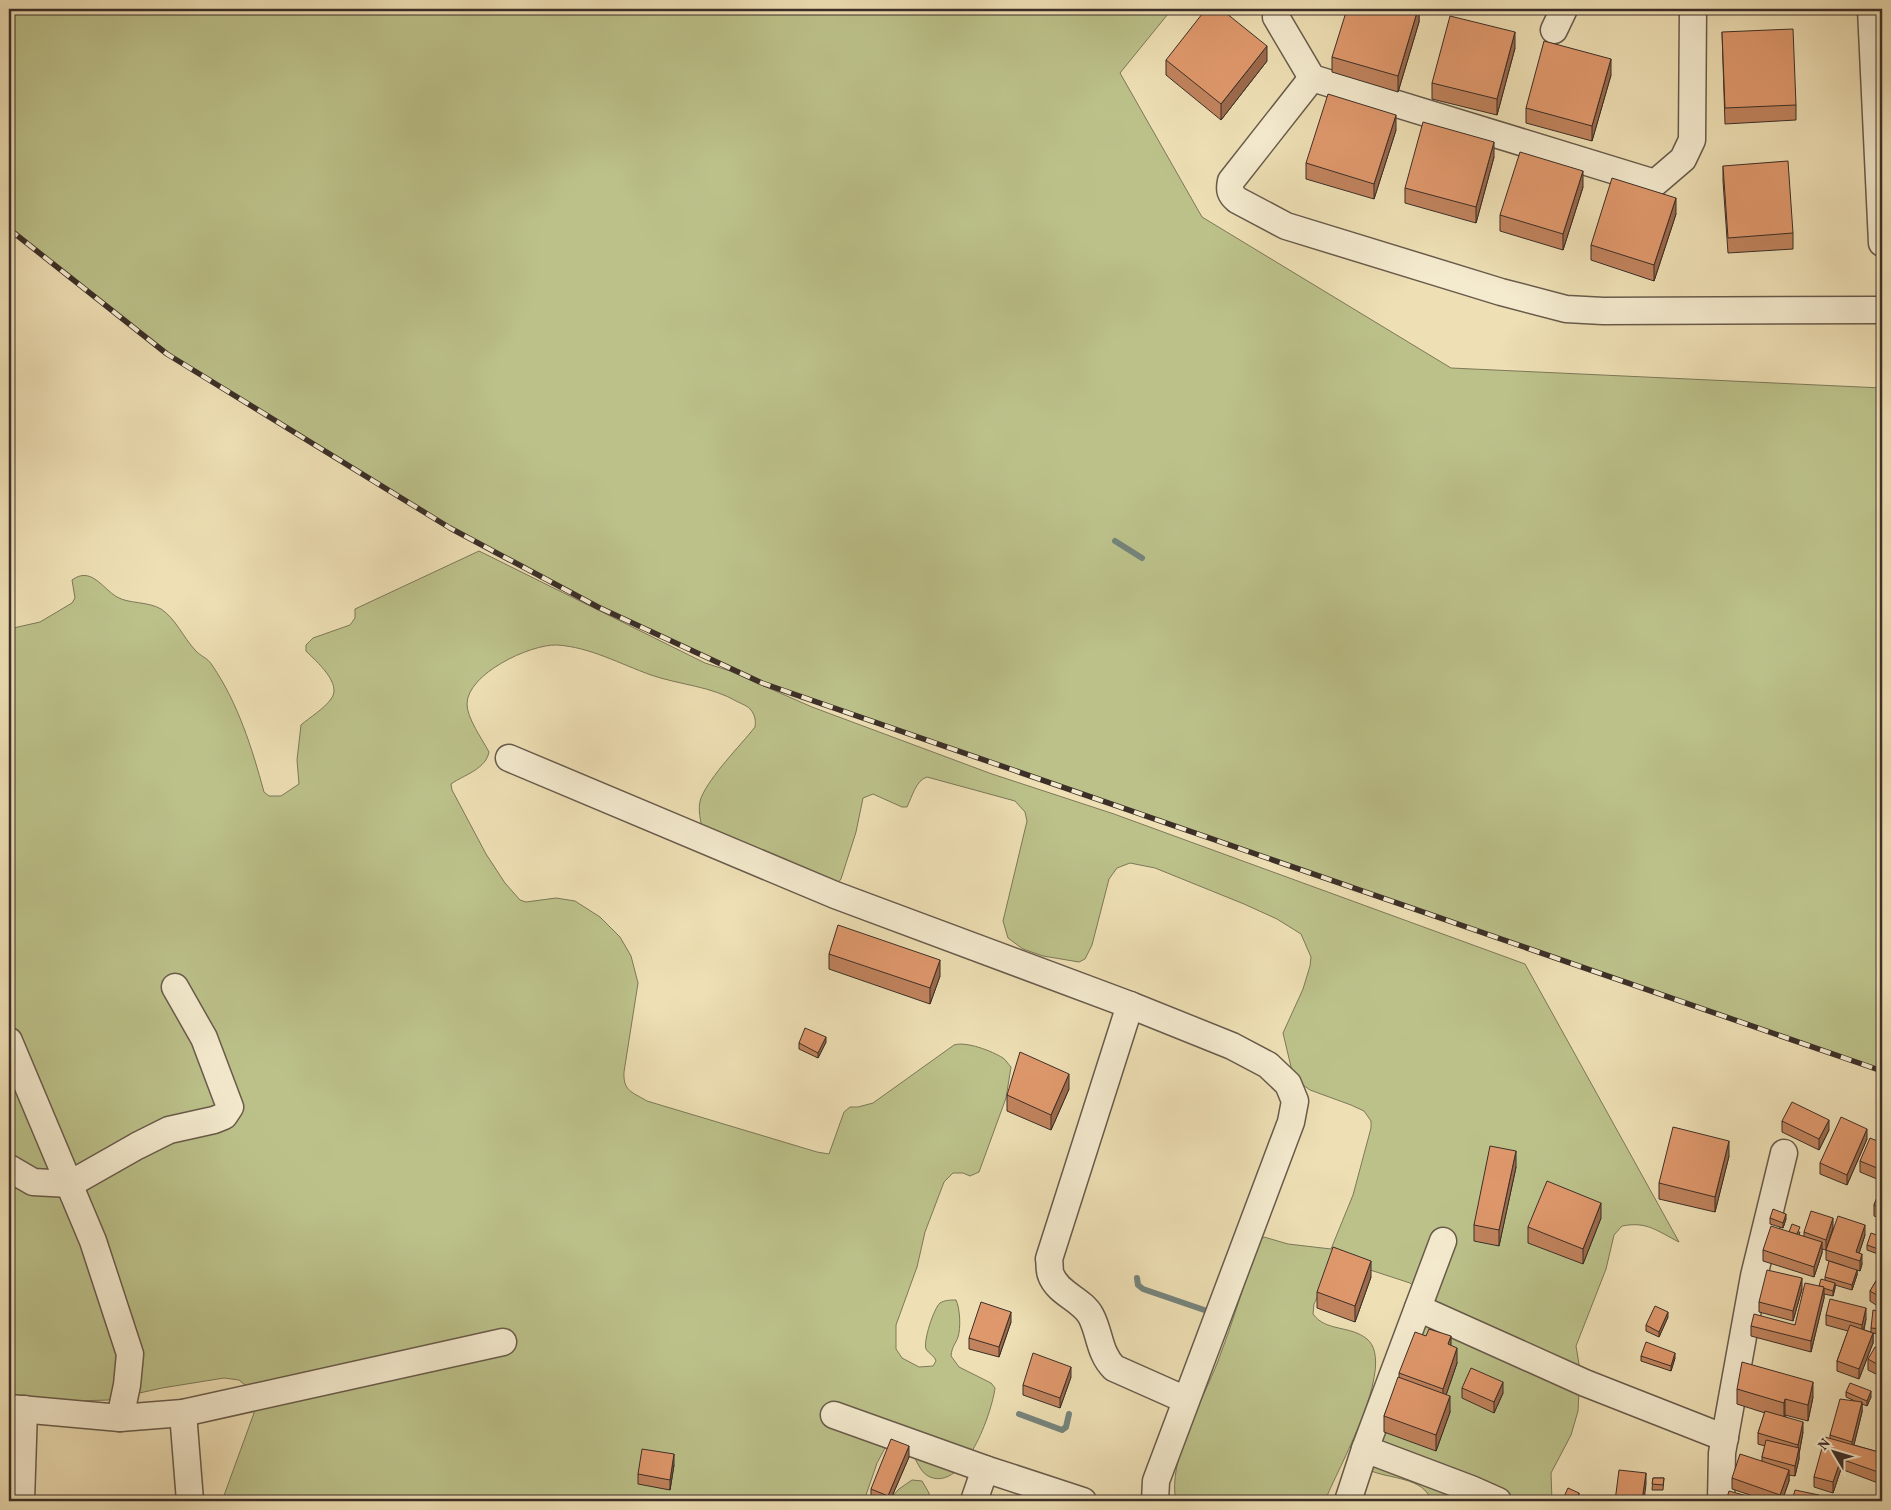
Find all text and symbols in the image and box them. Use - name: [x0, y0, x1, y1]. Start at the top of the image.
- north arrow: [1808, 1428, 1858, 1478]
- text: N: [1814, 1435, 1836, 1455]

